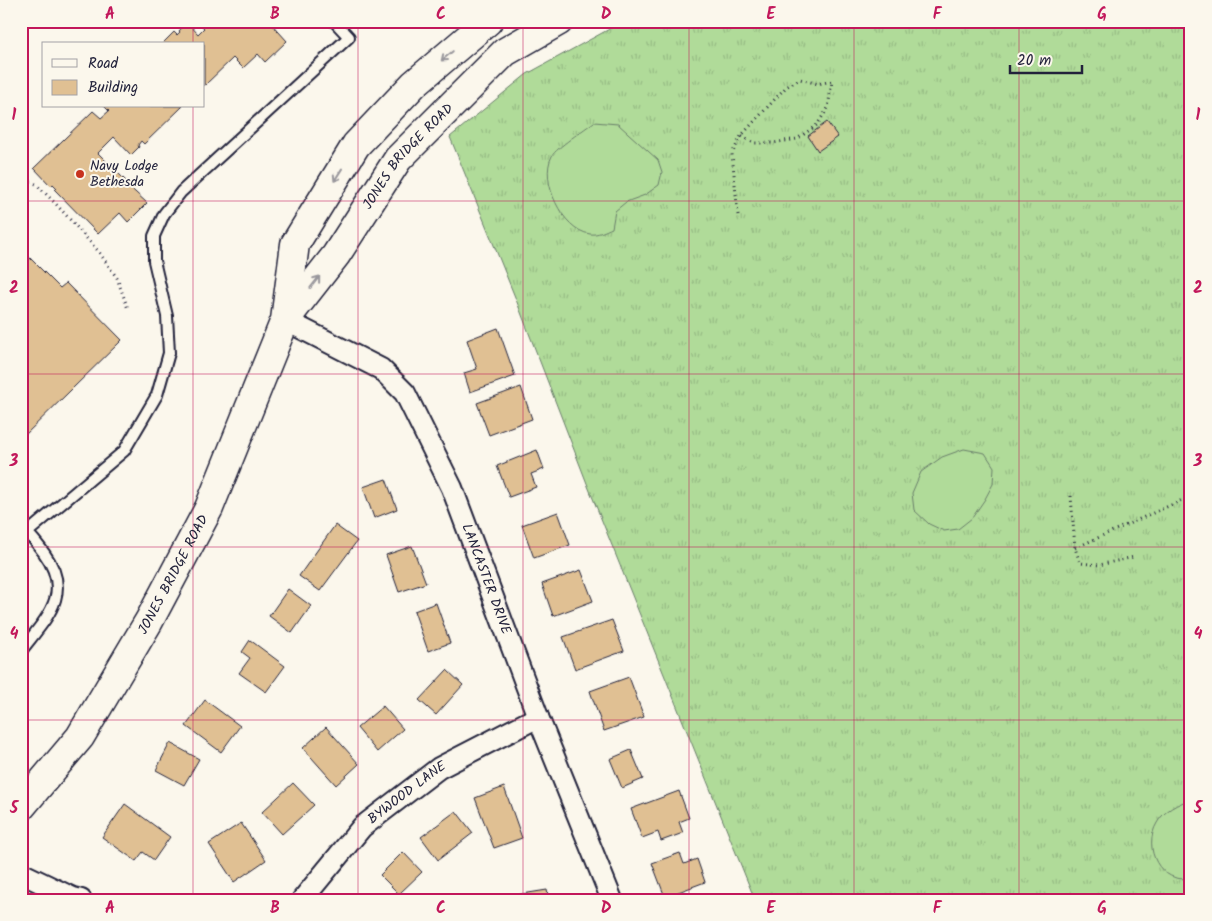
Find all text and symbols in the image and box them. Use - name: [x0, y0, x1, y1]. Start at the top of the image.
- text: A: [105, 2, 115, 27]
- text: B: [270, 2, 280, 27]
- text: C: [436, 2, 446, 27]
- text: D: [601, 2, 612, 27]
- text: E: [767, 2, 777, 27]
- text: F: [933, 2, 943, 27]
- text: G: [1097, 2, 1107, 27]
- legend: [42, 42, 205, 108]
- scale bar: [1010, 42, 1082, 74]
- text: 20 m: [1017, 49, 1051, 73]
- one-way arrow: [441, 50, 454, 62]
- text: Road: [88, 52, 119, 76]
- text: Building: [88, 76, 138, 100]
- street label: JONES BRIDGE ROAD: [357, 98, 459, 214]
- text: 1: [12, 103, 17, 128]
- text: 1: [1196, 103, 1201, 128]
- place label: Navy Lodge Bethesda: [90, 155, 159, 193]
- one-way arrow: [333, 167, 343, 181]
- marker: Navy Lodge Bethesda: [74, 168, 86, 180]
- one-way arrow: [310, 275, 320, 289]
- text: 2: [9, 276, 19, 301]
- text: 2: [1193, 276, 1203, 301]
- text: 3: [9, 449, 19, 474]
- text: 3: [1193, 449, 1203, 474]
- street label: JONES BRIDGE ROAD: [132, 511, 215, 639]
- street label: LANCASTER DRIVE: [455, 521, 517, 638]
- text: 4: [10, 622, 19, 647]
- text: 4: [1194, 622, 1203, 647]
- street label: BYWOOD LANE: [363, 755, 450, 830]
- text: 5: [9, 796, 20, 821]
- text: 5: [1193, 796, 1204, 821]
- text: A: [105, 896, 115, 921]
- text: B: [270, 896, 280, 921]
- text: C: [436, 896, 446, 921]
- text: D: [601, 896, 612, 921]
- text: E: [767, 896, 777, 921]
- text: F: [933, 896, 943, 921]
- text: G: [1097, 896, 1107, 921]

